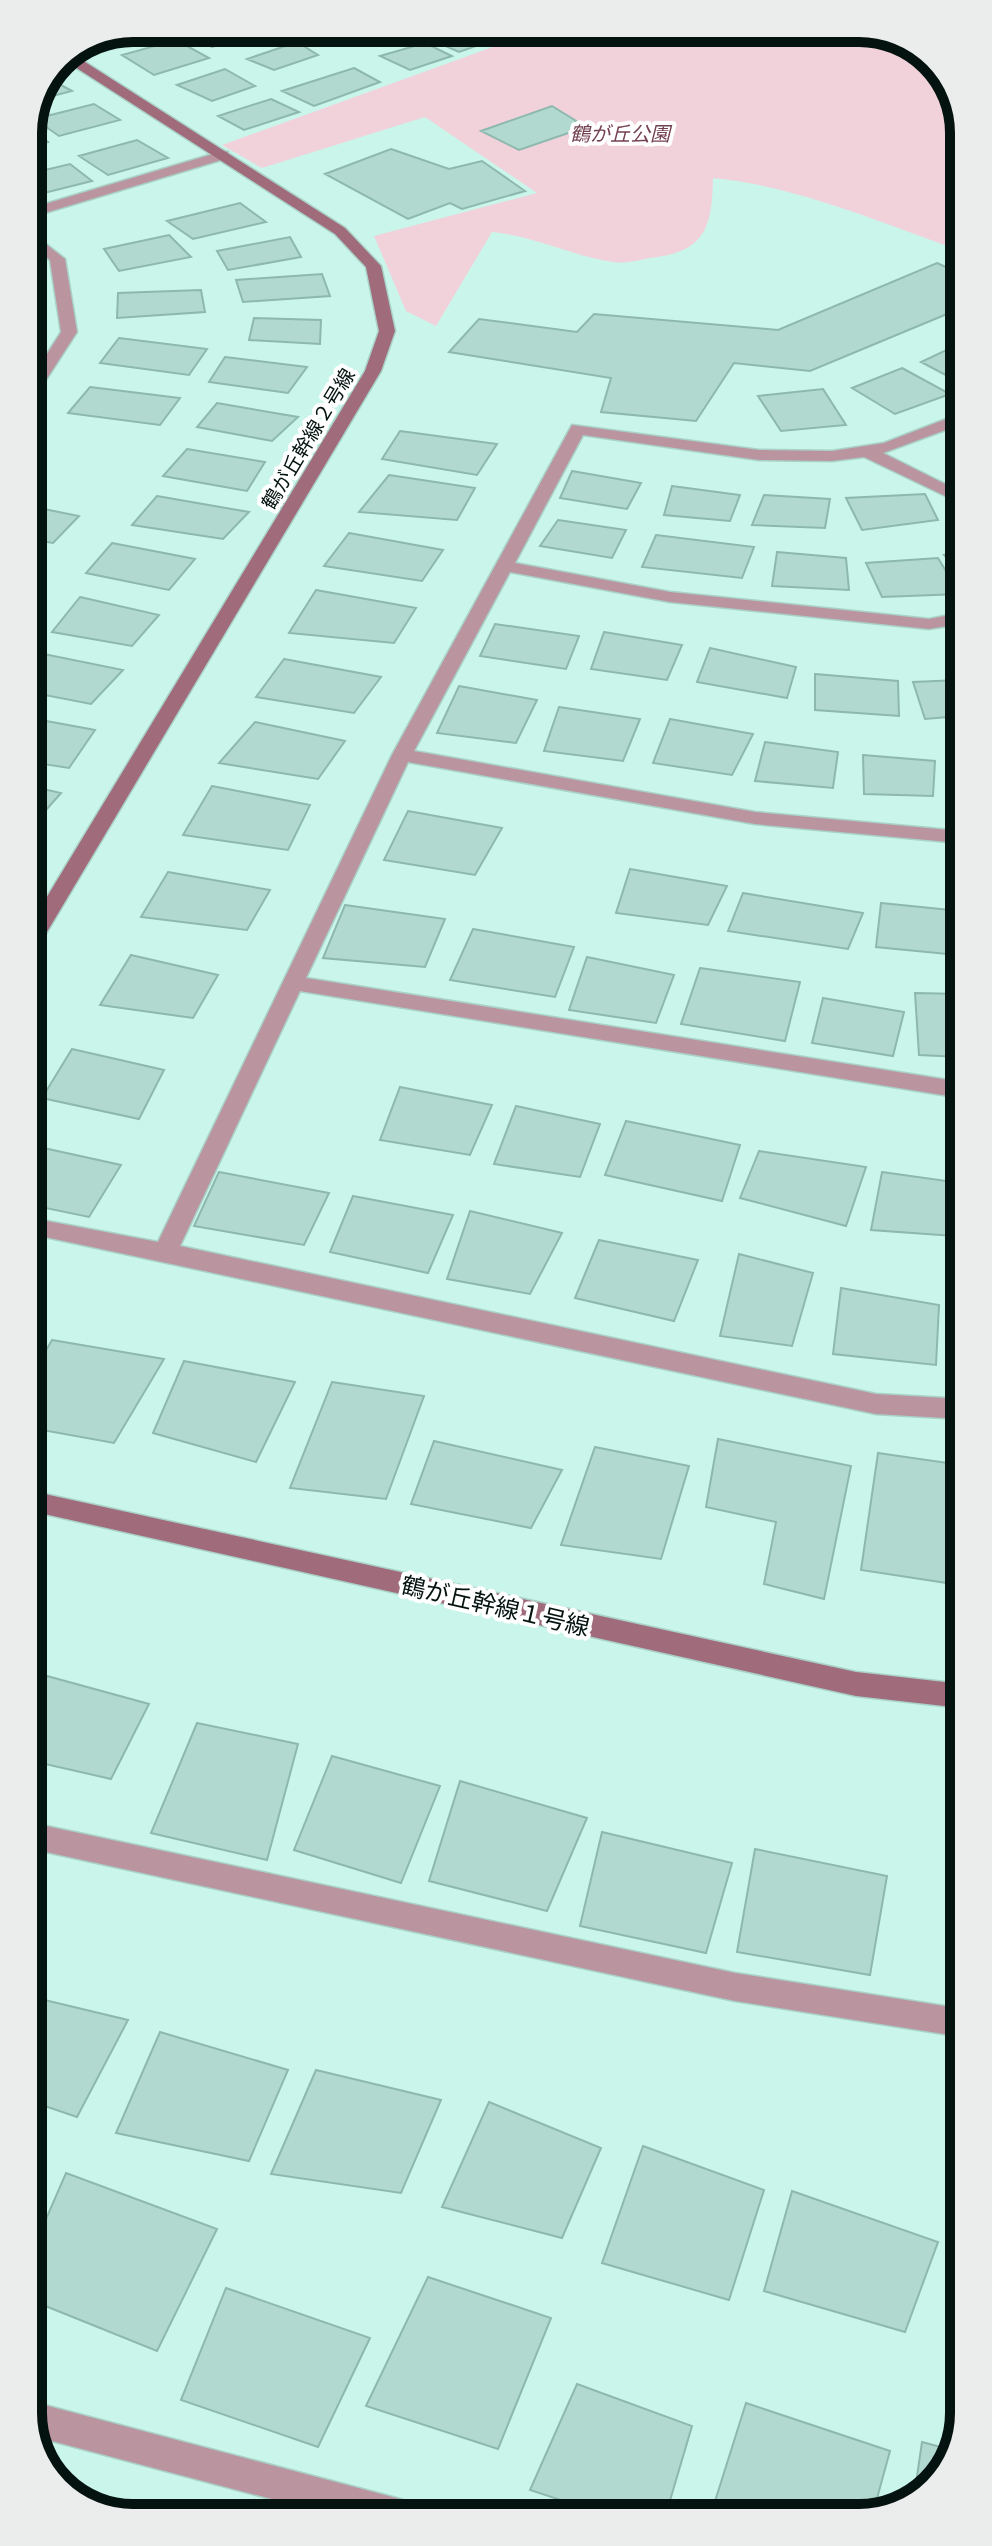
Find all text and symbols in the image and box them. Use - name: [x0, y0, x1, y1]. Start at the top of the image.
- park label: 鶴が丘公園: [570, 118, 673, 147]
- street label: 鶴が丘幹線２号線: [253, 362, 361, 514]
- street label: 鶴が丘幹線１号線: [399, 1565, 593, 1643]

